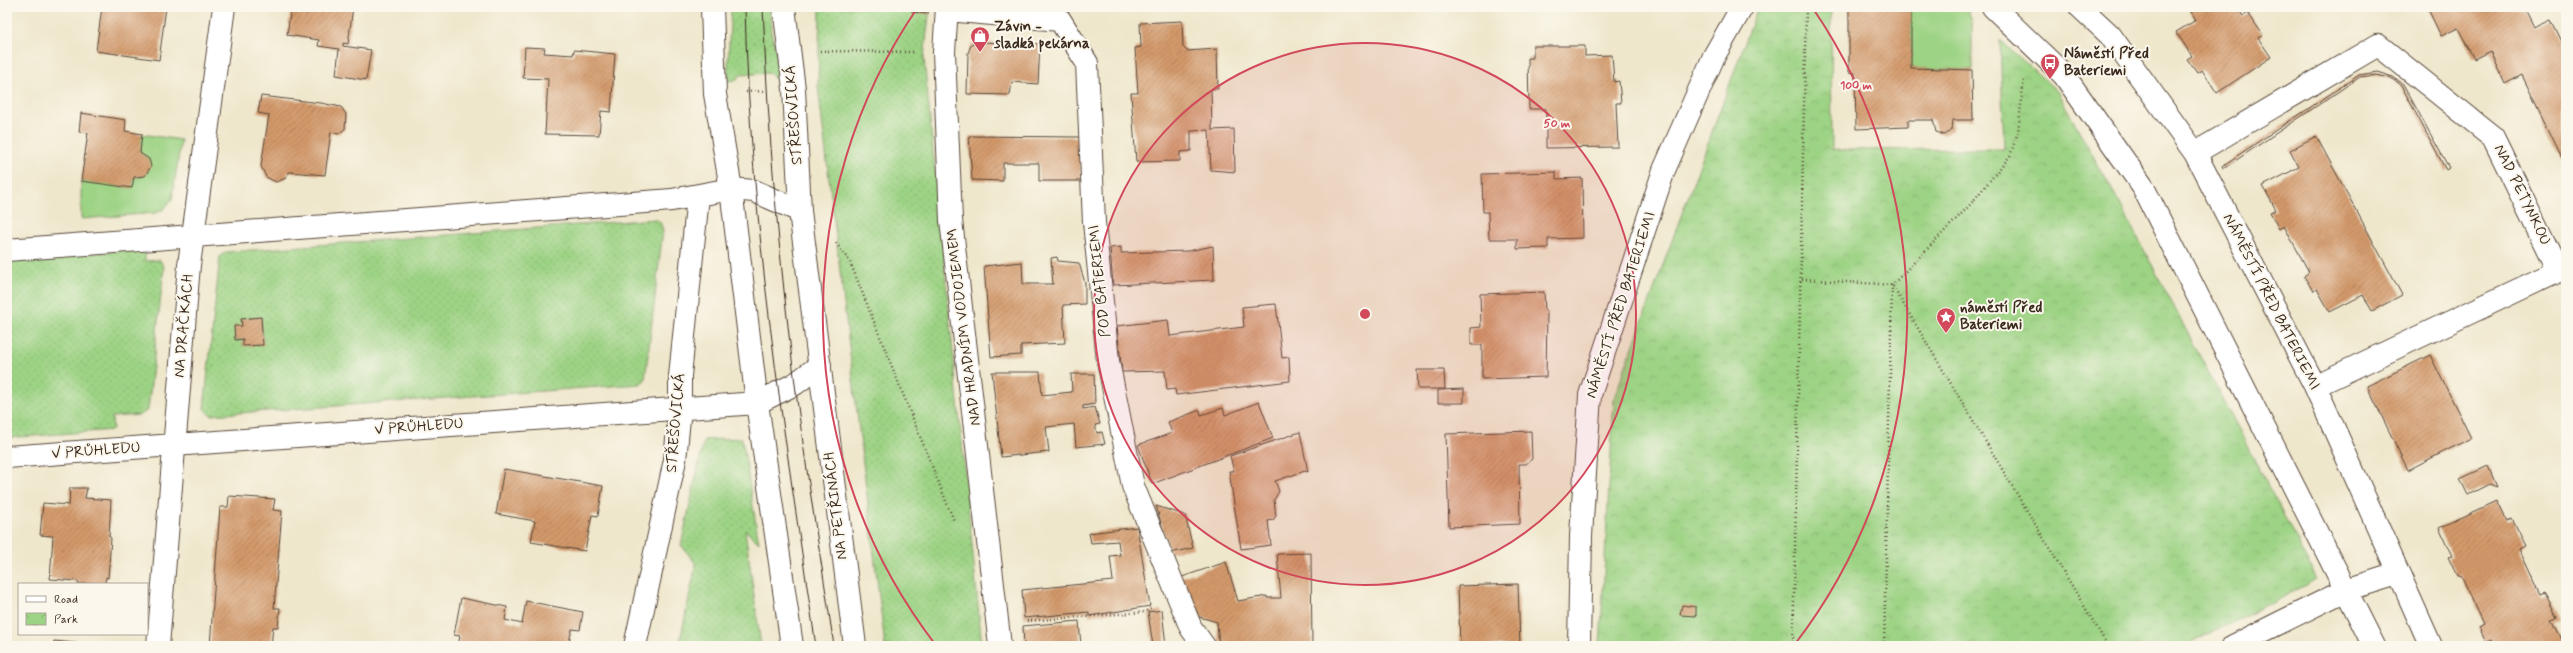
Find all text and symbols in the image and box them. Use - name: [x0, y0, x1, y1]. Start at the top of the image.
- place label: Závin - sladká pekárna: [993, 17, 1090, 54]
- shop icon: Závin - sladká pekárna: [969, 25, 991, 53]
- place label: Náměstí Před Bateriemi: [2064, 44, 2149, 81]
- bus stop icon: Náměstí Před Bateriemi: [2039, 52, 2061, 80]
- street label: STŘEŠOVICKÁ: [780, 64, 807, 166]
- text: 100 m: [1840, 78, 1873, 94]
- text: 50 m: [1544, 116, 1571, 132]
- street label: NAD PETYNKOU: [2489, 141, 2555, 249]
- street label: NÁMĚSTÍ PŘED BATERIEMI: [1580, 209, 1661, 401]
- street label: NÁMĚSTÍ PŘED BATERIEMI: [2218, 210, 2325, 394]
- street label: POD BATERIEMI: [1084, 224, 1116, 338]
- street label: NAD HRADNÍM VODOJEMEM: [941, 227, 986, 427]
- street label: NA DRAČKÁCH: [169, 273, 198, 378]
- place label: náměstí Před Bateriemi: [1960, 298, 2043, 335]
- place icon: náměstí Před Bateriemi: [1935, 306, 1957, 334]
- centre of rings: [1358, 307, 1372, 321]
- street label: STŘEŠOVICKÁ: [661, 372, 690, 474]
- street label: V PRŮHLEDU: [374, 414, 464, 440]
- street label: V PRŮHLEDU: [51, 438, 141, 464]
- street label: NA PETŘINÁCH: [818, 451, 853, 561]
- legend: [18, 583, 148, 635]
- text: Road: [54, 592, 78, 608]
- text: Park: [54, 612, 78, 628]

